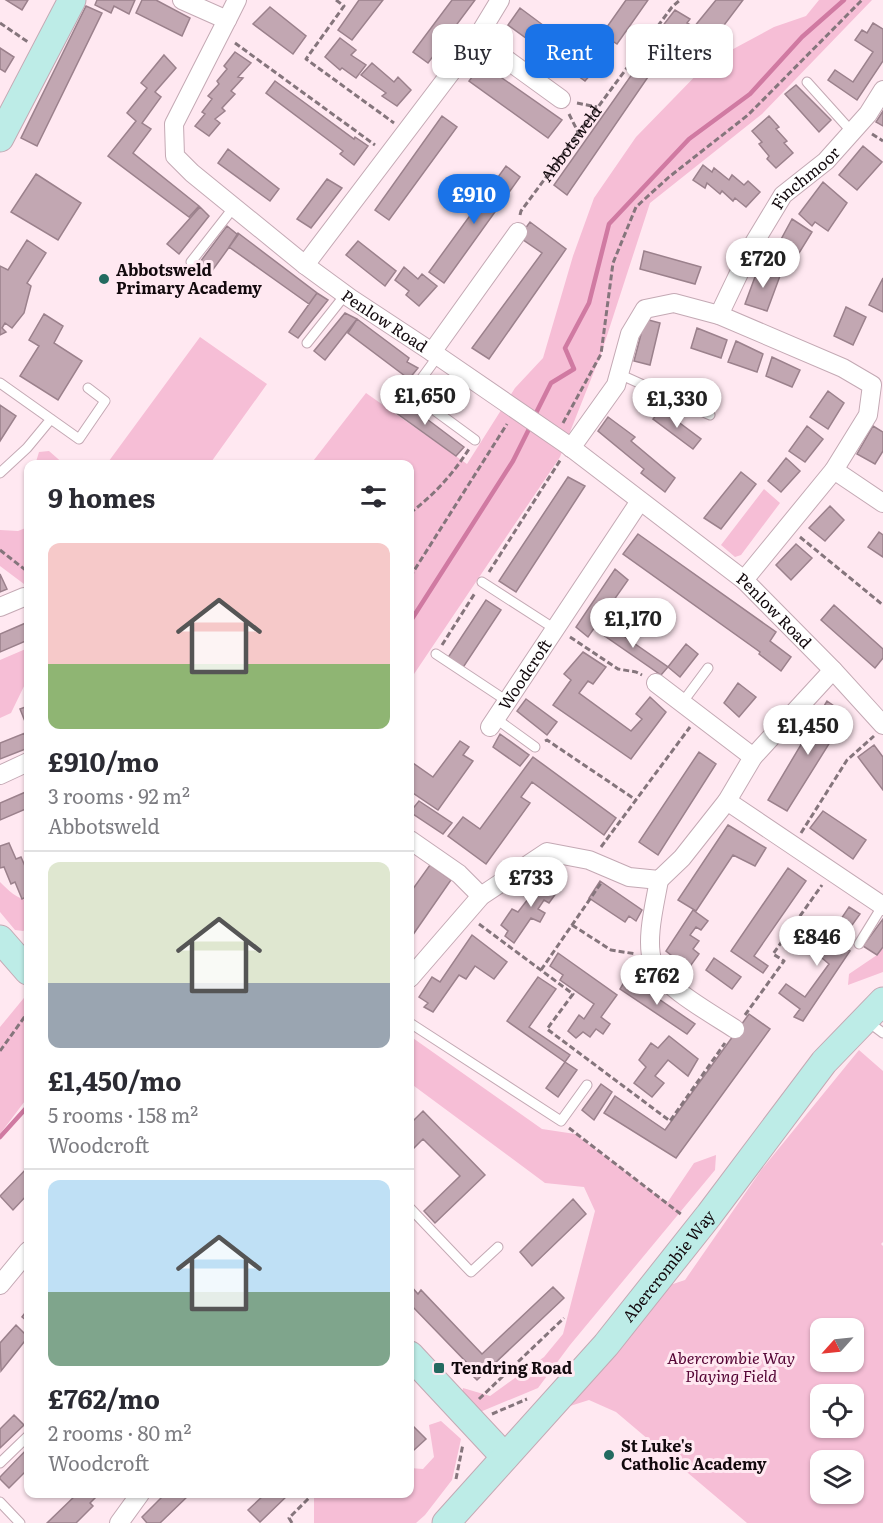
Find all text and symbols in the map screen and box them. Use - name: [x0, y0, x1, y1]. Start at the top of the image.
- chip: Buy: [432, 24, 513, 78]
- chip: Rent: [525, 24, 614, 78]
- chip: Filters: [626, 24, 733, 78]
- street label: Abbotsweld: [534, 100, 606, 186]
- street label: Finchmoor: [764, 140, 845, 213]
- pin: £910: [438, 174, 510, 225]
- text: £910: [452, 178, 496, 208]
- pin: £720: [727, 238, 799, 289]
- text: £720: [740, 242, 786, 272]
- place label: Abbotsweld Primary Academy: [116, 257, 262, 299]
- marker: Abbotsweld Primary Academy: [97, 272, 111, 286]
- street label: Penlow Road: [337, 283, 433, 357]
- pin: £1,650: [376, 375, 474, 426]
- pin: £1,330: [628, 378, 726, 429]
- text: £1,650: [394, 379, 456, 409]
- text: £1,330: [646, 382, 708, 412]
- text: 9 homes: [48, 477, 155, 516]
- icon: filters: [357, 480, 390, 513]
- street label: Penlow Road: [732, 566, 818, 653]
- icon: home: [165, 582, 273, 690]
- pin: £1,170: [584, 598, 682, 649]
- text: £1,170: [604, 602, 662, 632]
- street label: Woodcroft: [492, 633, 557, 714]
- pin: £1,450: [759, 705, 857, 756]
- text: £1,450: [777, 709, 839, 739]
- text: £910/mo: [48, 741, 159, 780]
- text: 3 rooms · 92 m²: [48, 780, 190, 810]
- text: Abbotsweld: [48, 810, 160, 840]
- pin: £733: [495, 857, 567, 908]
- text: £733: [509, 861, 553, 891]
- icon: home: [165, 901, 273, 1009]
- pin: £846: [781, 916, 853, 967]
- text: £846: [793, 920, 841, 950]
- pin: £762: [621, 955, 693, 1006]
- text: £762: [634, 959, 680, 989]
- text: £1,450/mo: [48, 1060, 181, 1099]
- text: 5 rooms · 158 m²: [48, 1099, 198, 1129]
- text: Woodcroft: [48, 1129, 149, 1159]
- street label: Abercrombie Way: [616, 1204, 720, 1327]
- icon: home: [165, 1219, 273, 1327]
- north arrow: [810, 1318, 864, 1372]
- map controls: [810, 1318, 864, 1504]
- park label: Abercrombie Way Playing Field: [667, 1345, 795, 1387]
- place label: Tendring Road: [451, 1355, 573, 1379]
- marker: Tendring Road: [432, 1361, 446, 1375]
- text: £762/mo: [48, 1378, 160, 1417]
- button: locate: [810, 1384, 864, 1438]
- text: 2 rooms · 80 m²: [48, 1417, 191, 1447]
- place label: St Luke's Catholic Academy: [621, 1433, 767, 1475]
- text: Woodcroft: [48, 1447, 149, 1477]
- marker: St Luke's Catholic Academy: [602, 1448, 616, 1462]
- button: layers: [810, 1450, 864, 1504]

